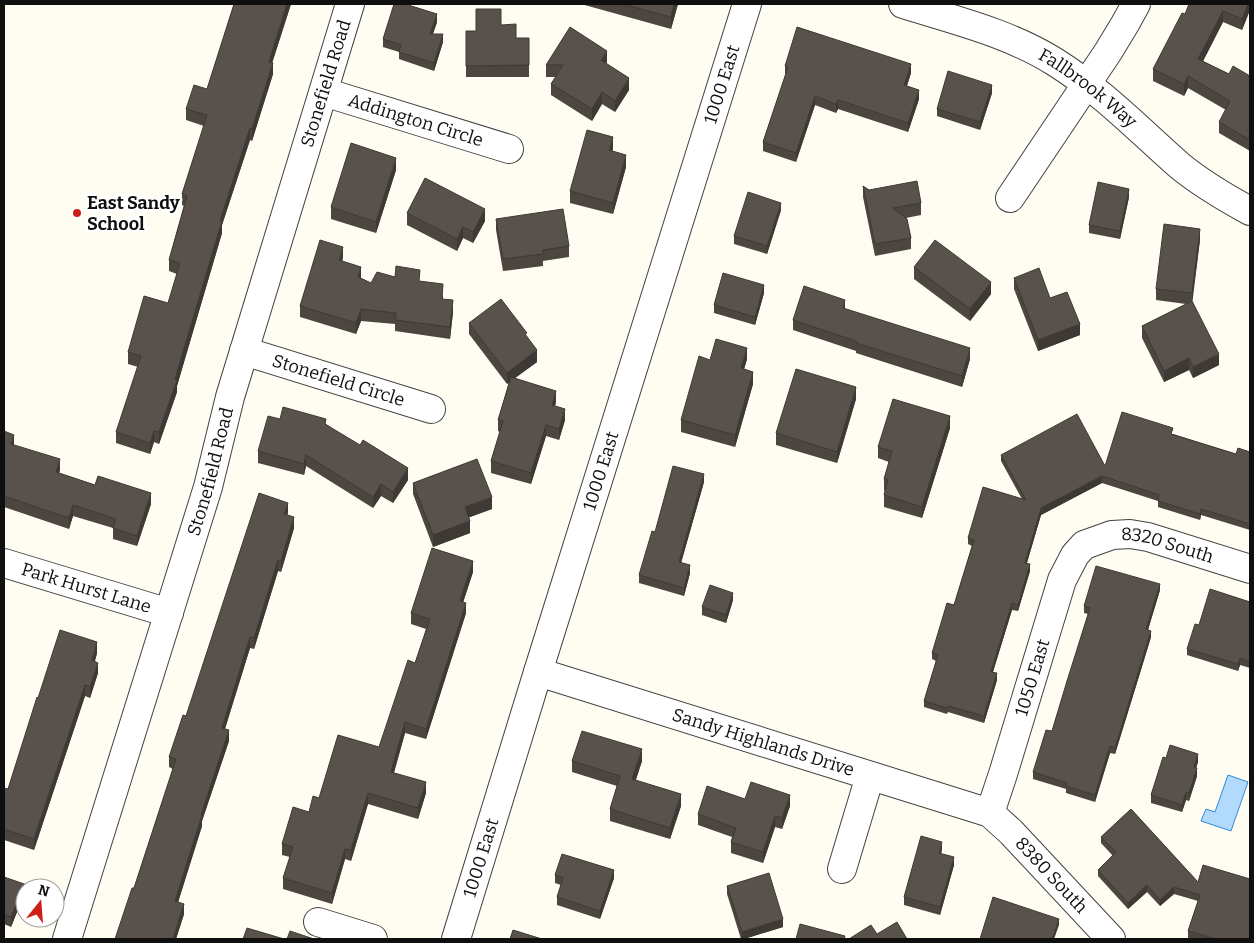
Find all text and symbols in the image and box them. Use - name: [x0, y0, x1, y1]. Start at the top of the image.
- street label: Stonefield Road: [296, 17, 356, 150]
- street label: 1000 East: [699, 42, 745, 127]
- street label: Fallbrook Way: [1035, 44, 1142, 133]
- street label: Addington Circle: [346, 89, 486, 151]
- place label: East Sandy School: [87, 192, 181, 235]
- marker: East Sandy School: [71, 207, 83, 219]
- street label: Stonefield Circle: [270, 349, 408, 411]
- street label: Stonefield Road: [182, 405, 238, 538]
- street label: 1000 East: [578, 428, 624, 513]
- street label: 8320 South: [1120, 523, 1216, 568]
- street label: Park Hurst Lane: [19, 558, 154, 618]
- street label: 1050 East: [1010, 636, 1055, 719]
- street label: Sandy Highlands Drive: [670, 704, 857, 781]
- street label: 1000 East: [458, 815, 504, 900]
- street label: 8380 South: [1010, 833, 1092, 918]
- north arrow: [15, 878, 65, 928]
- text: N: [36, 881, 51, 901]

